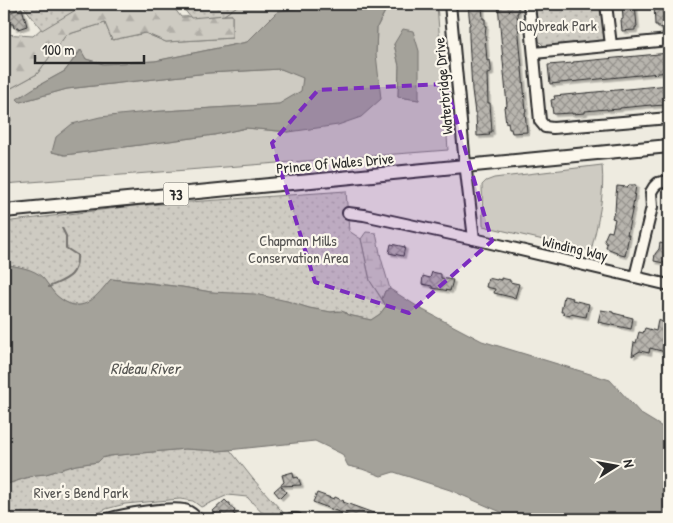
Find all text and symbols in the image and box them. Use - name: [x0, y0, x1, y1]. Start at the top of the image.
- park label: Daybreak Park: [519, 15, 597, 36]
- scale bar: [35, 32, 144, 64]
- street label: Waterbridge Drive: [428, 36, 458, 135]
- text: 100 m: [42, 39, 75, 60]
- street label: Prince Of Wales Drive: [275, 147, 395, 179]
- road number: 73: [164, 182, 188, 205]
- park label: Chapman Mills Conservation Area: [248, 230, 348, 268]
- street label: Winding Way: [540, 230, 610, 266]
- water label: Rideau River: [110, 357, 182, 379]
- north arrow: [590, 440, 640, 490]
- text: N: [619, 458, 639, 469]
- park label: River's Bend Park: [34, 482, 128, 503]

